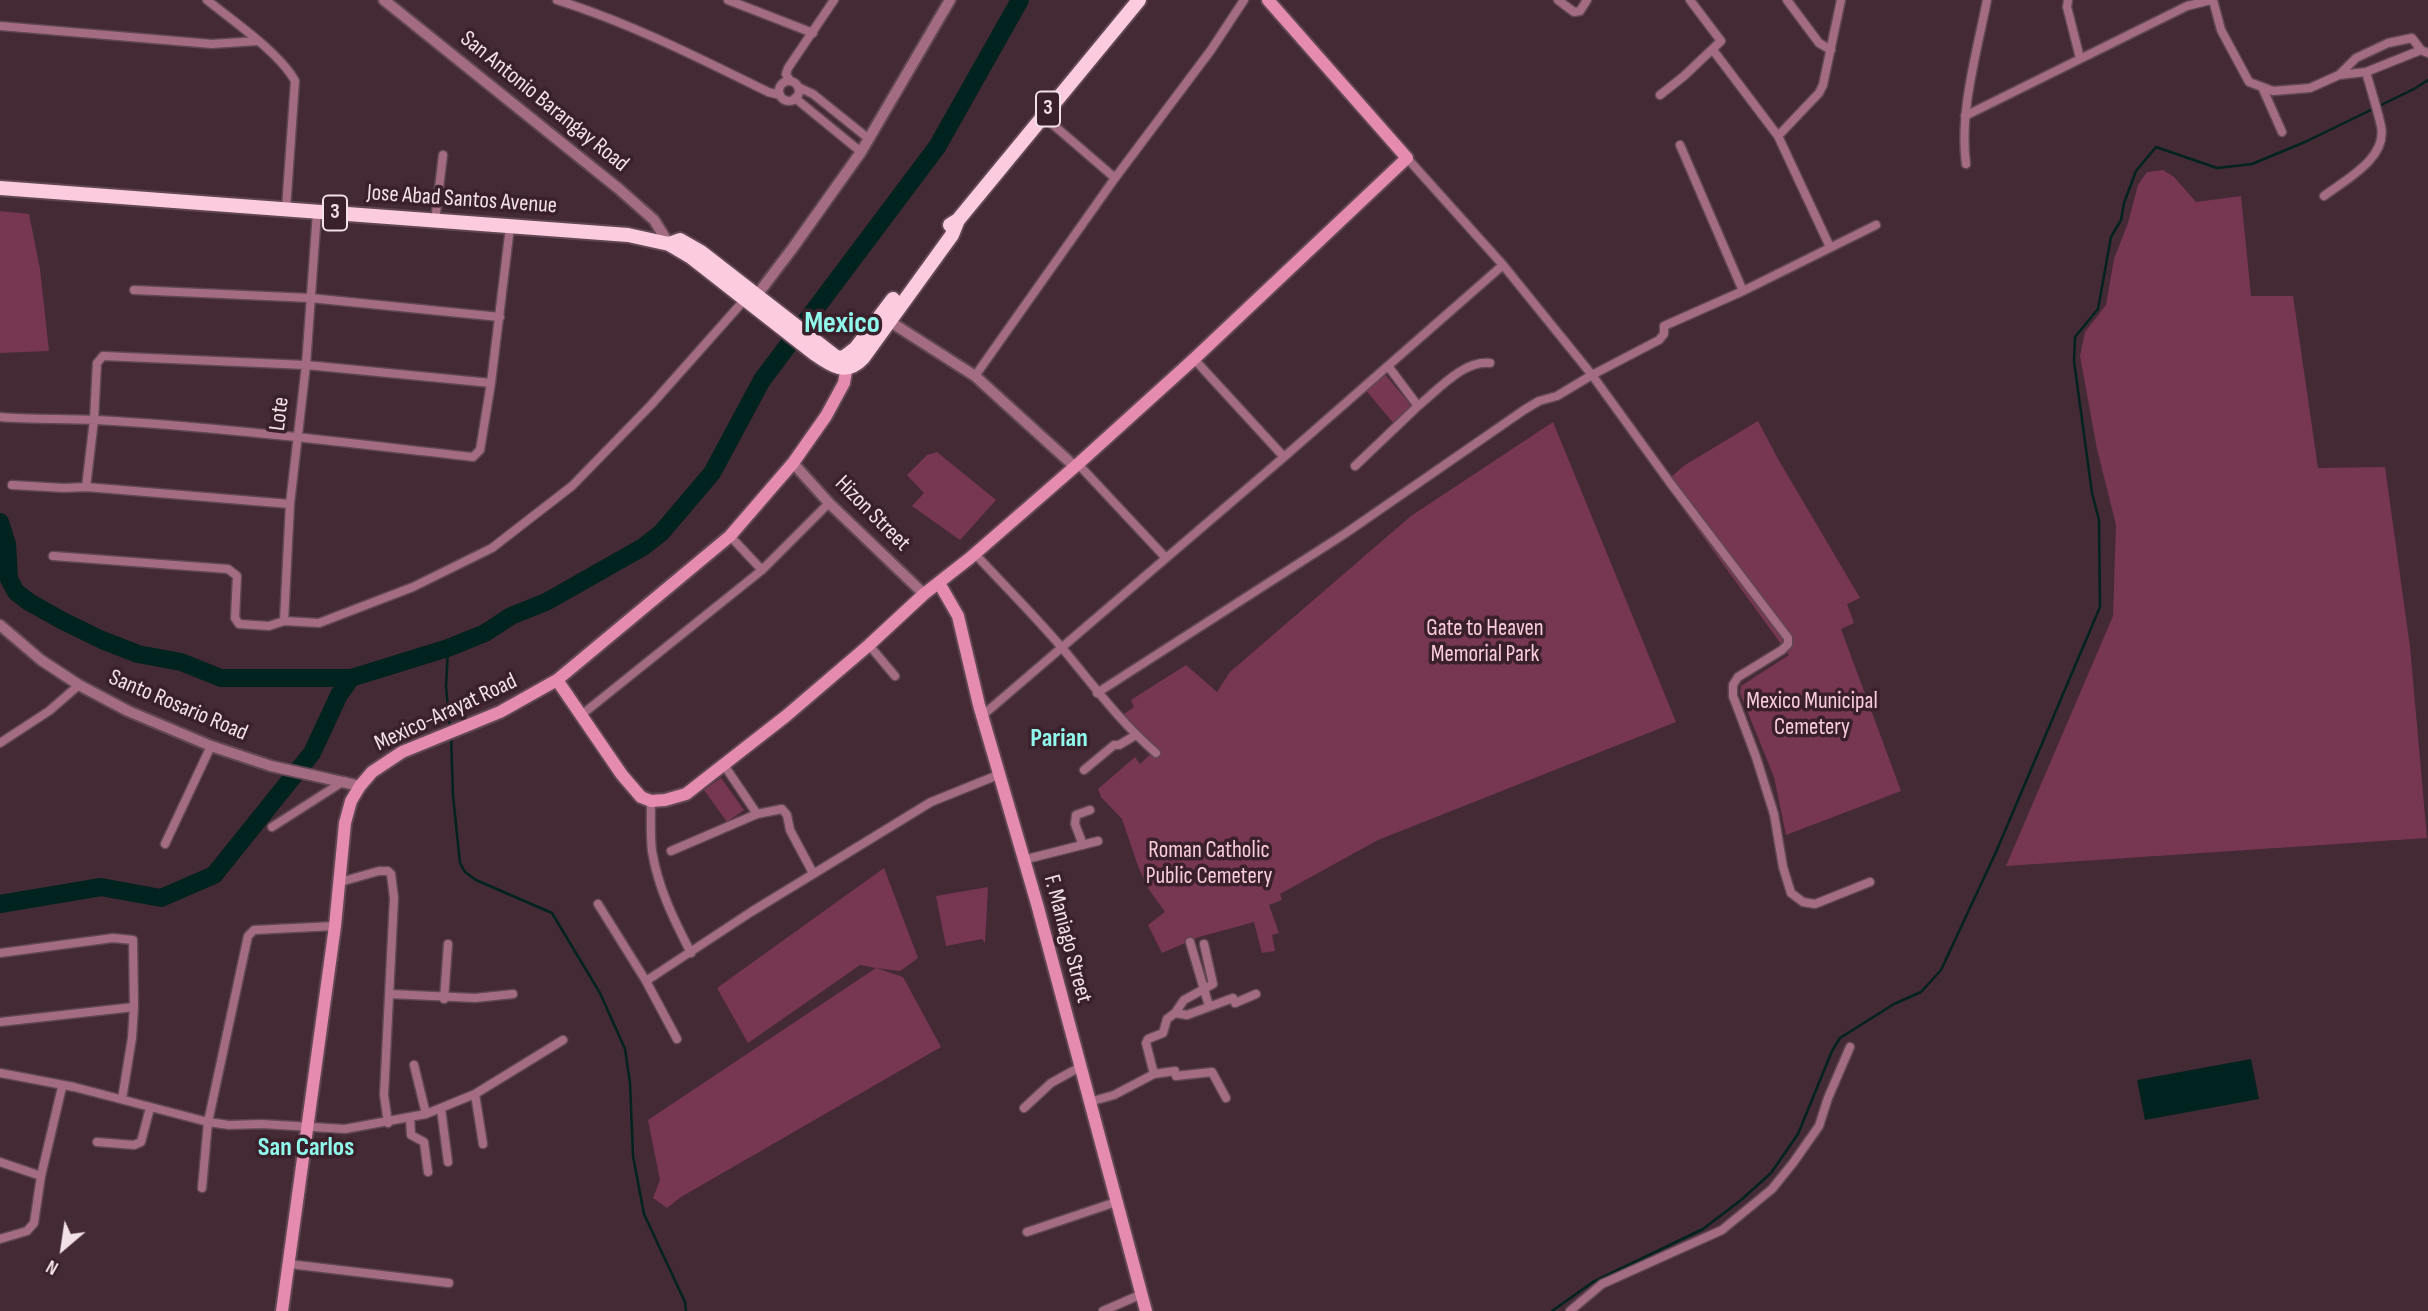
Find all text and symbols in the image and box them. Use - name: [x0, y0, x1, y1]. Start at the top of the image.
- street label: San Antonio Barangay Road: [454, 26, 634, 178]
- road number: 3: [1036, 92, 1060, 126]
- street label: Jose Abad Santos Avenue: [366, 180, 558, 220]
- road number: 3: [323, 196, 347, 230]
- district label: Mexico: [804, 306, 880, 342]
- street label: Lote: [264, 396, 296, 432]
- street label: Hizon Street: [828, 470, 916, 558]
- park label: Gate to Heaven Memorial Park: [1426, 615, 1544, 669]
- street label: Santo Rosario Road: [104, 664, 252, 748]
- street label: Mexico-Arayat Road: [370, 668, 522, 758]
- park label: Mexico Municipal Cemetery: [1746, 688, 1878, 742]
- district label: Parian: [1030, 723, 1088, 755]
- park label: Roman Catholic Public Cemetery: [1146, 837, 1272, 891]
- street label: F. Maniago Street: [1037, 872, 1097, 1006]
- district label: San Carlos: [258, 1132, 354, 1164]
- north arrow: [28, 1213, 98, 1283]
- text: N: [43, 1254, 63, 1279]

